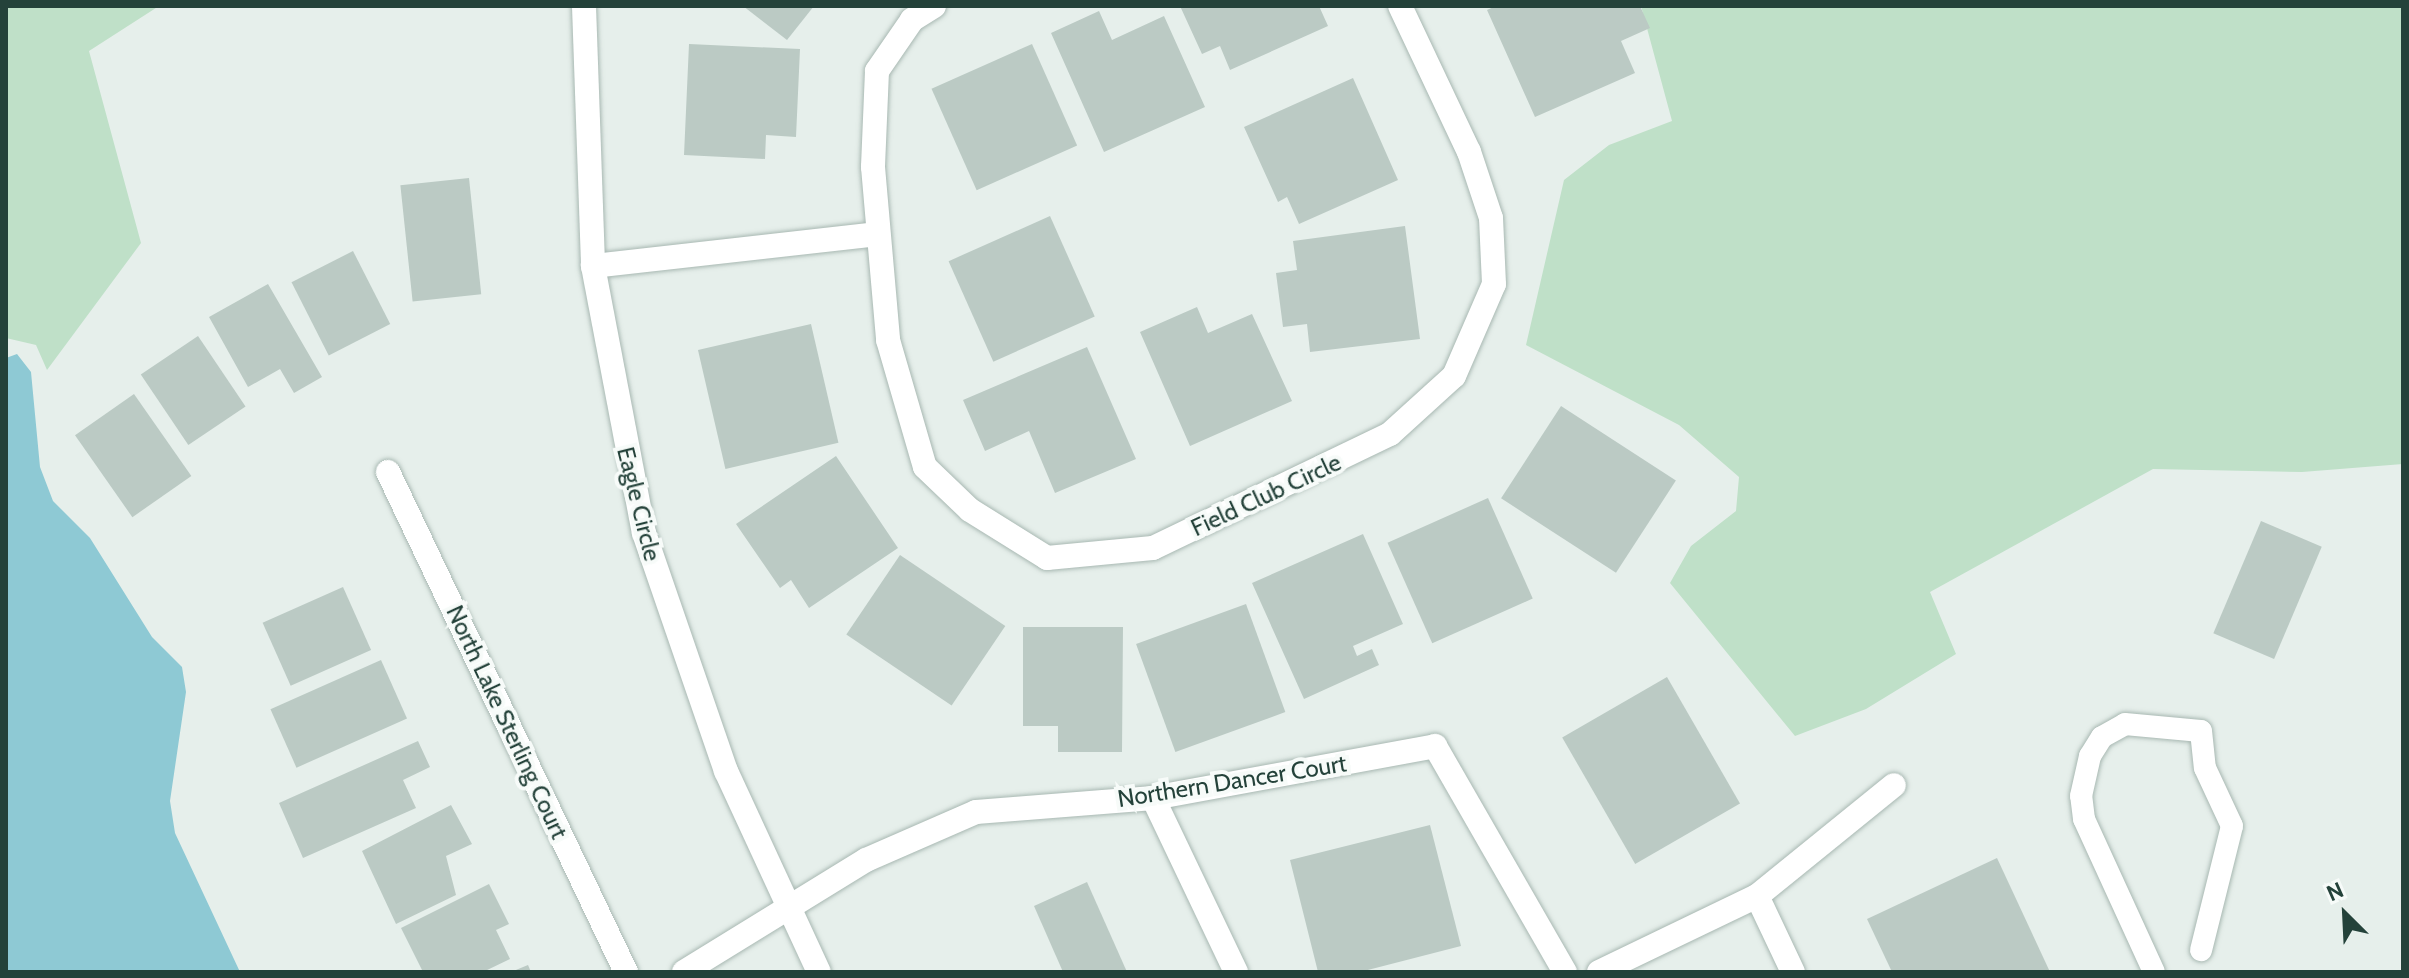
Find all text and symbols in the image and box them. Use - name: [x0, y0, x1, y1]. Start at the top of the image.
- street label: Eagle Circle: [611, 444, 667, 564]
- street label: Field Club Circle: [1186, 448, 1346, 542]
- street label: North Lake Sterling Court: [440, 601, 574, 843]
- street label: Northern Dancer Court: [1116, 749, 1348, 813]
- north arrow: [2305, 874, 2385, 954]
- text: N: [2322, 876, 2348, 907]

